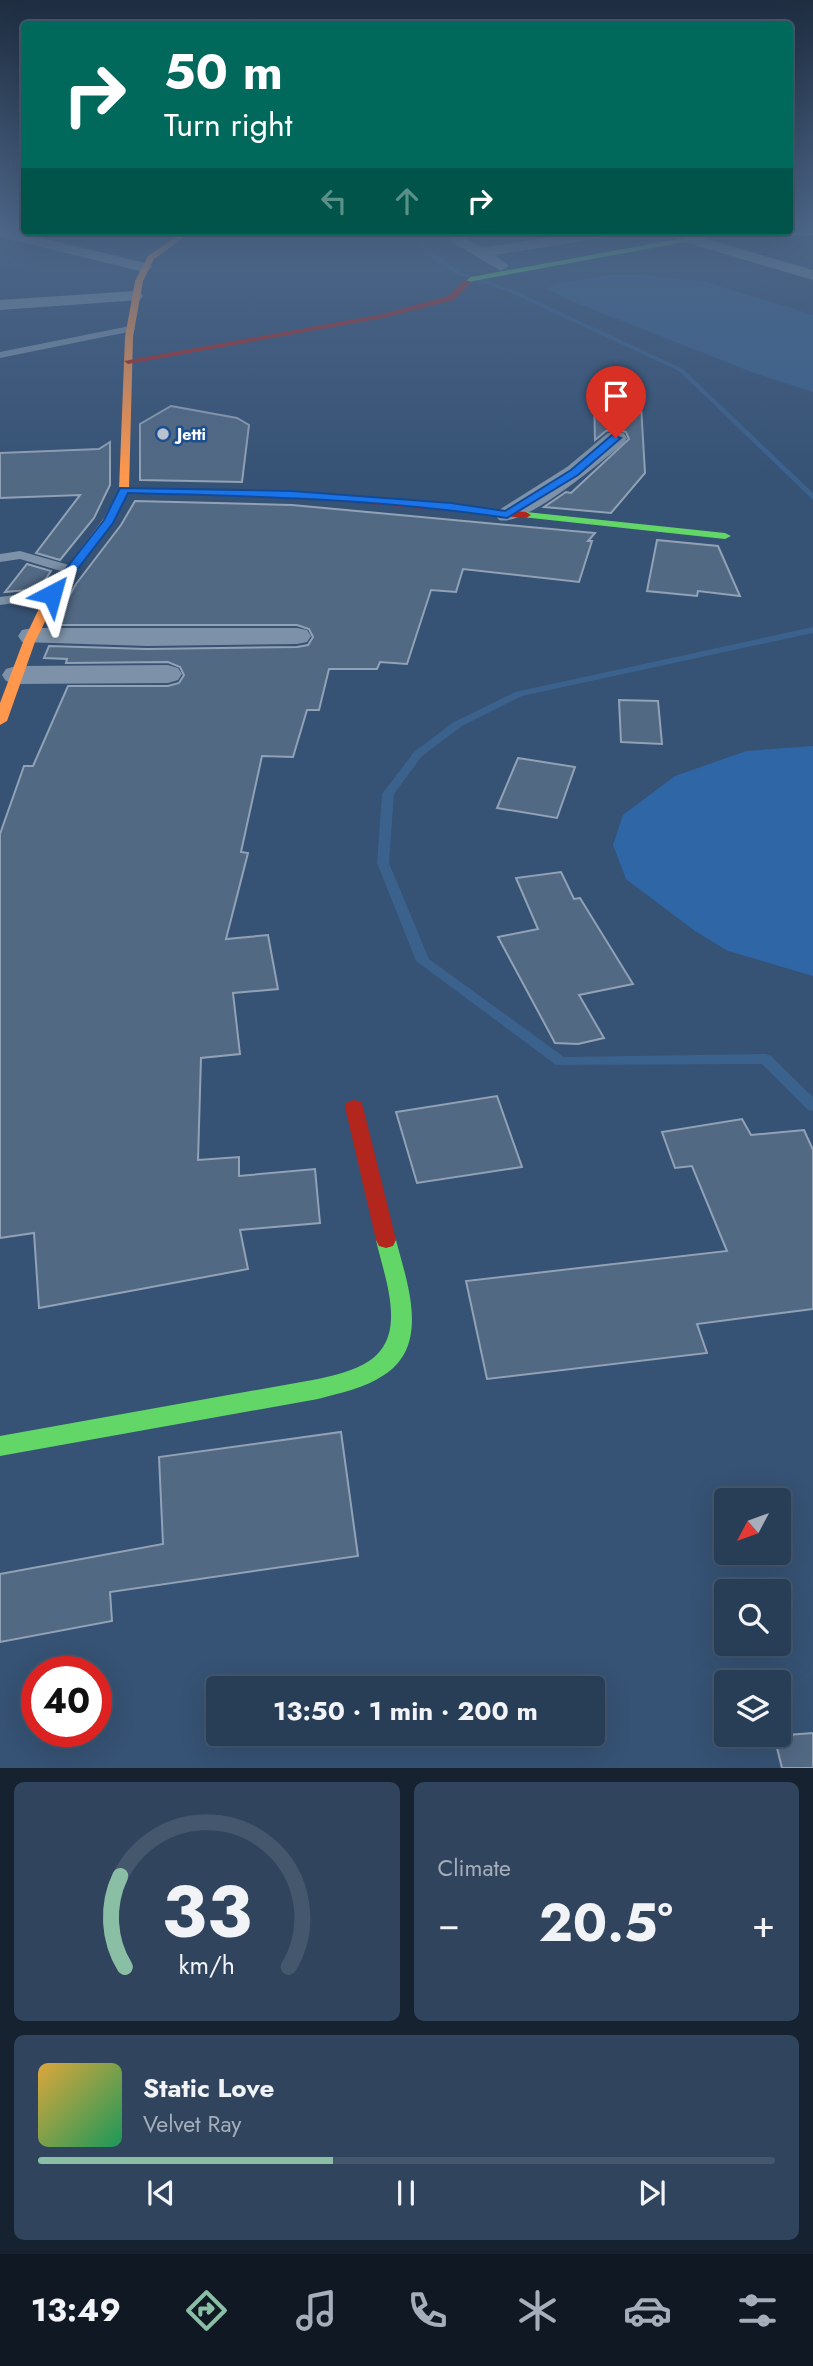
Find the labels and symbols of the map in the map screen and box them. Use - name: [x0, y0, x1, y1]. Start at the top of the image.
- pin: [586, 366, 646, 438]
- place label: Jetti: [174, 423, 206, 446]
- marker: Jetti: [155, 426, 171, 442]
- position arrow: [15, 557, 89, 631]
- north arrow: [714, 1488, 791, 1564]
- speed limit sign: 40: [21, 1656, 112, 1747]

